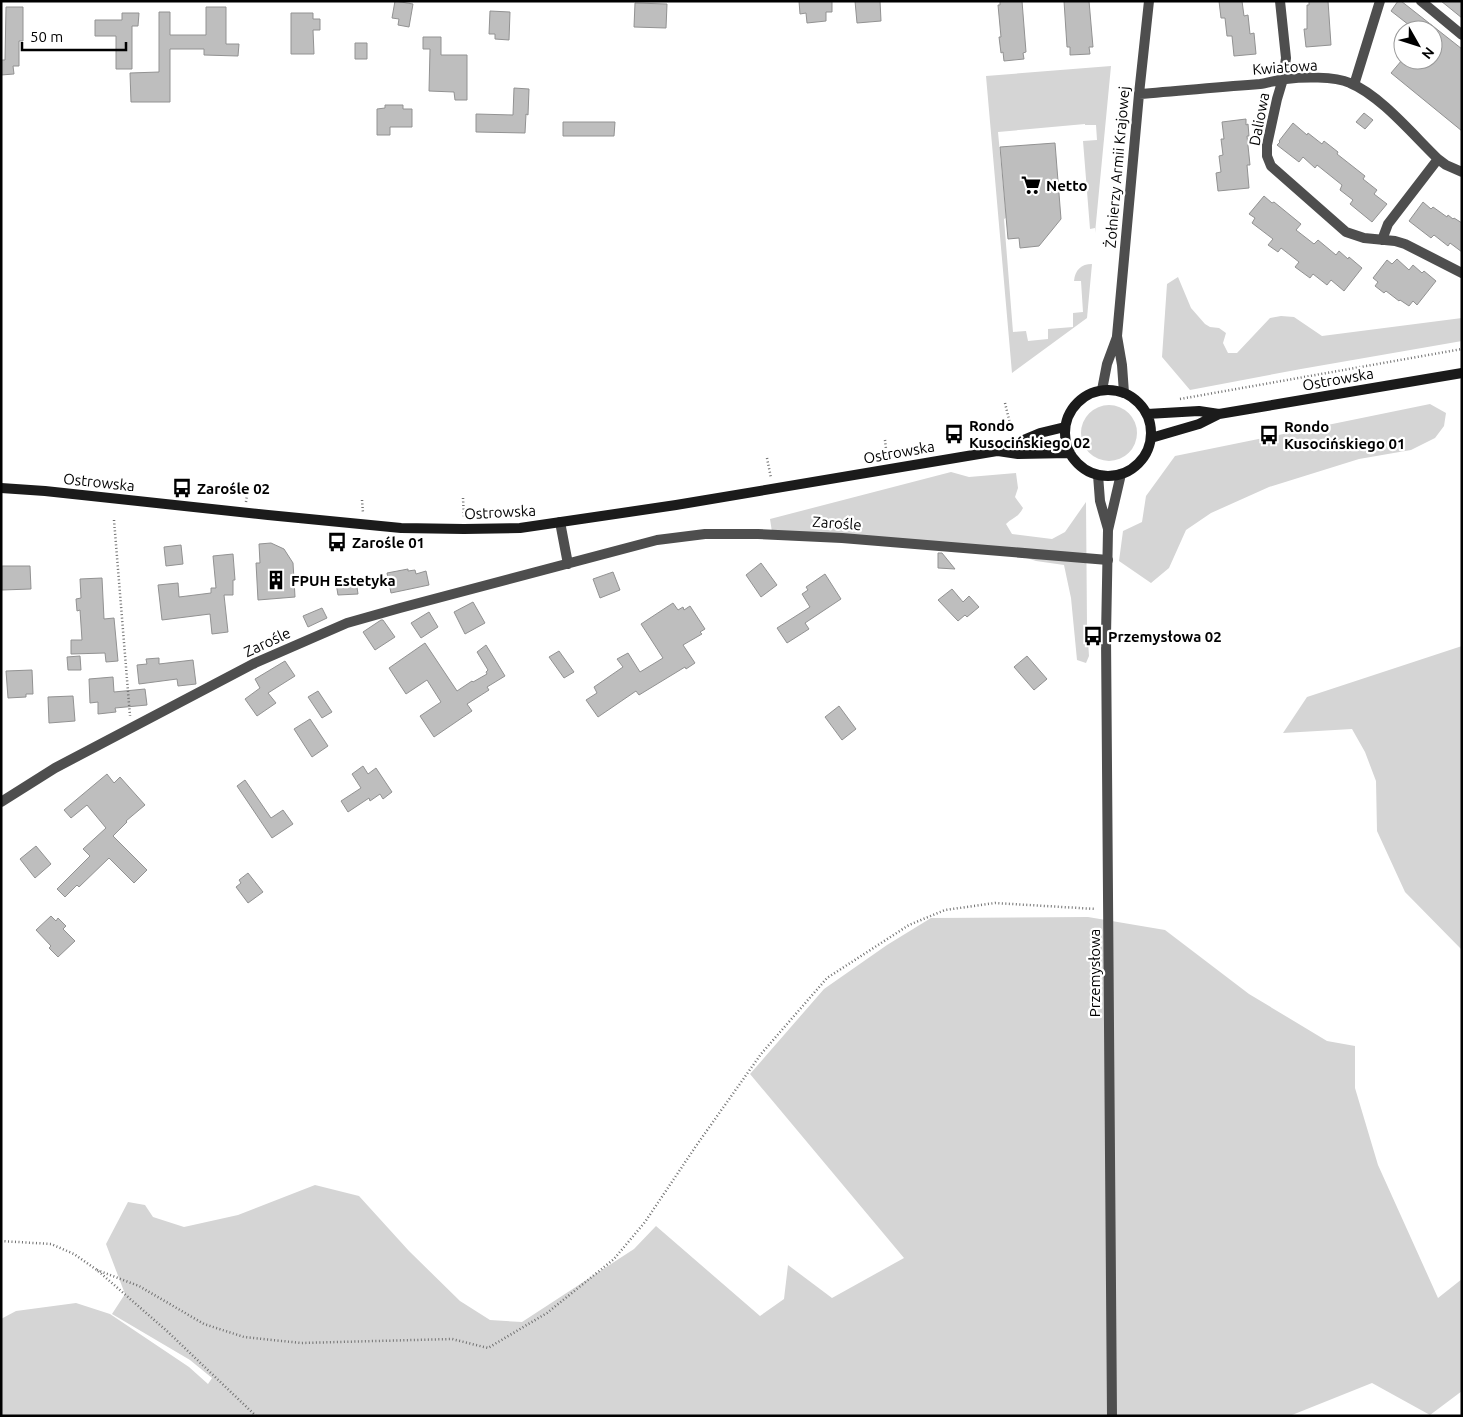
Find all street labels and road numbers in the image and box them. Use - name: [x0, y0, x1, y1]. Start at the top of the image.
- street label: Kwiatowa: [1252, 56, 1318, 78]
- street label: Żołnierzy Armii Krajowej: [1101, 85, 1133, 249]
- street label: Daliowa: [1246, 91, 1272, 147]
- street label: Ostrowska: [1301, 364, 1375, 394]
- street label: Ostrowska: [862, 437, 936, 467]
- street label: Ostrowska: [62, 470, 136, 494]
- street label: Ostrowska: [464, 502, 536, 522]
- street label: Zarośle: [812, 513, 862, 533]
- street label: Zarośle: [241, 624, 293, 660]
- street label: Przemysłowa: [1086, 929, 1103, 1017]

